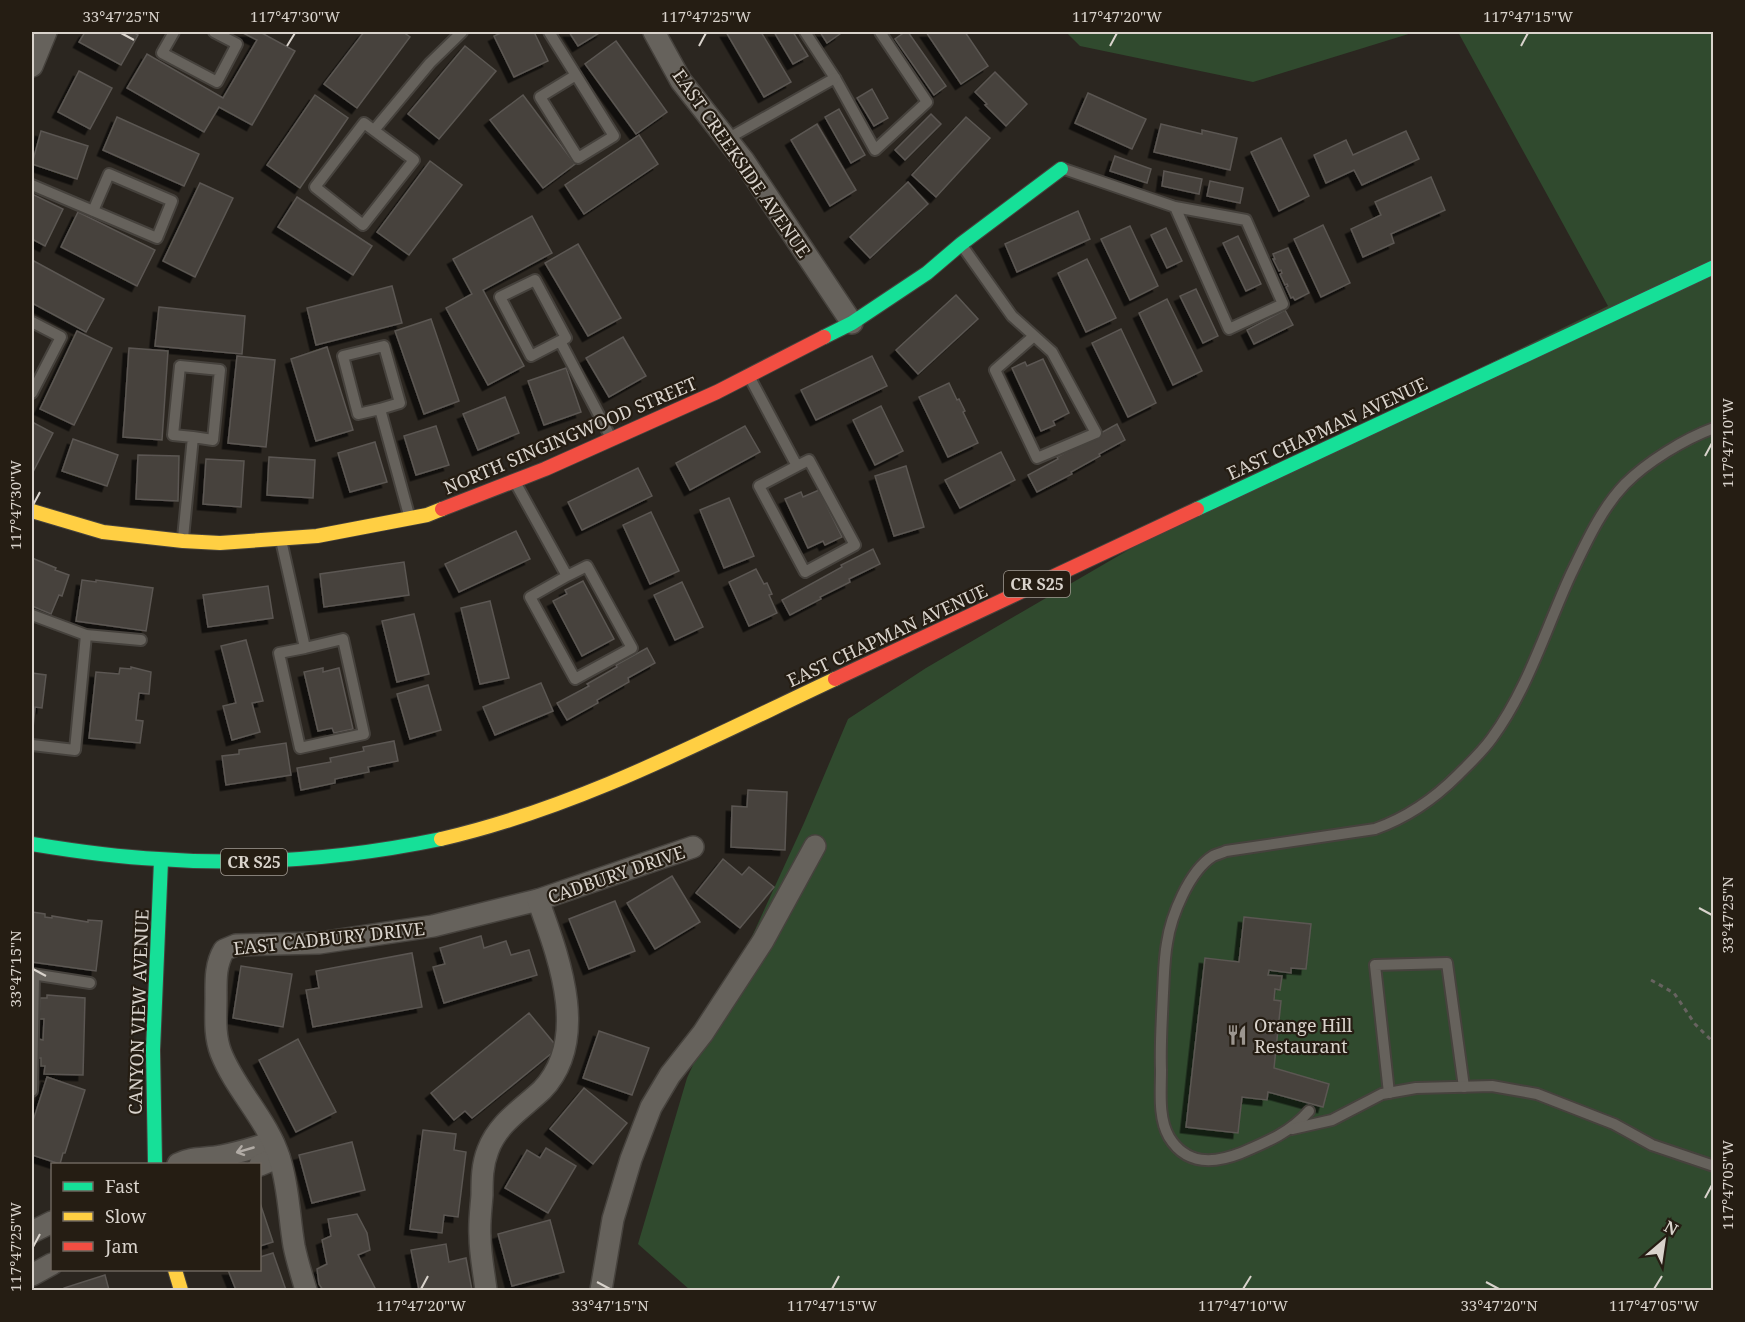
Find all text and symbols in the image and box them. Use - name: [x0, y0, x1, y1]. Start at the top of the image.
- text: 33°47'25"N: [82, 6, 160, 26]
- text: 117°47'30"W: [250, 6, 340, 26]
- text: 117°47'25"W: [661, 6, 751, 26]
- text: 117°47'20"W: [1072, 6, 1162, 26]
- text: 117°47'15"W: [1483, 6, 1573, 26]
- street label: EAST CREEKSIDE AVENUE: [668, 64, 816, 262]
- street label: NORTH SINGINGWOOD STREET: [440, 371, 700, 499]
- street label: EAST CHAPMAN AVENUE: [1223, 371, 1431, 485]
- text: 117°47'10"W: [1717, 398, 1737, 488]
- text: 117°47'30"W: [5, 460, 25, 550]
- road number: CR S25: [1004, 571, 1070, 597]
- street label: EAST CHAPMAN AVENUE: [783, 578, 991, 692]
- street label: CADBURY DRIVE: [544, 839, 688, 909]
- road number: CR S25: [221, 849, 287, 875]
- text: 33°47'25"N: [1717, 876, 1737, 954]
- street label: CANYON VIEW AVENUE: [122, 909, 154, 1115]
- street label: EAST CADBURY DRIVE: [232, 916, 426, 960]
- text: 33°47'15"N: [5, 930, 25, 1008]
- place label: Orange Hill Restaurant: [1254, 1013, 1353, 1058]
- restaurant icon: Orange Hill Restaurant: [1225, 1023, 1249, 1047]
- text: 117°47'05"W: [1717, 1140, 1737, 1230]
- one-way arrow: [236, 1145, 255, 1157]
- legend: [51, 1163, 261, 1271]
- text: Fast: [105, 1174, 140, 1198]
- text: 117°47'25"W: [5, 1202, 25, 1292]
- text: Slow: [105, 1204, 147, 1228]
- north arrow: [1634, 1211, 1694, 1271]
- text: N: [1660, 1215, 1682, 1241]
- text: Jam: [104, 1234, 139, 1258]
- text: 117°47'20"W: [376, 1295, 466, 1315]
- text: 33°47'15"N: [571, 1295, 649, 1315]
- text: 117°47'15"W: [787, 1295, 877, 1315]
- text: 117°47'10"W: [1198, 1295, 1288, 1315]
- text: 33°47'20"N: [1460, 1295, 1538, 1315]
- text: 117°47'05"W: [1609, 1295, 1699, 1315]

